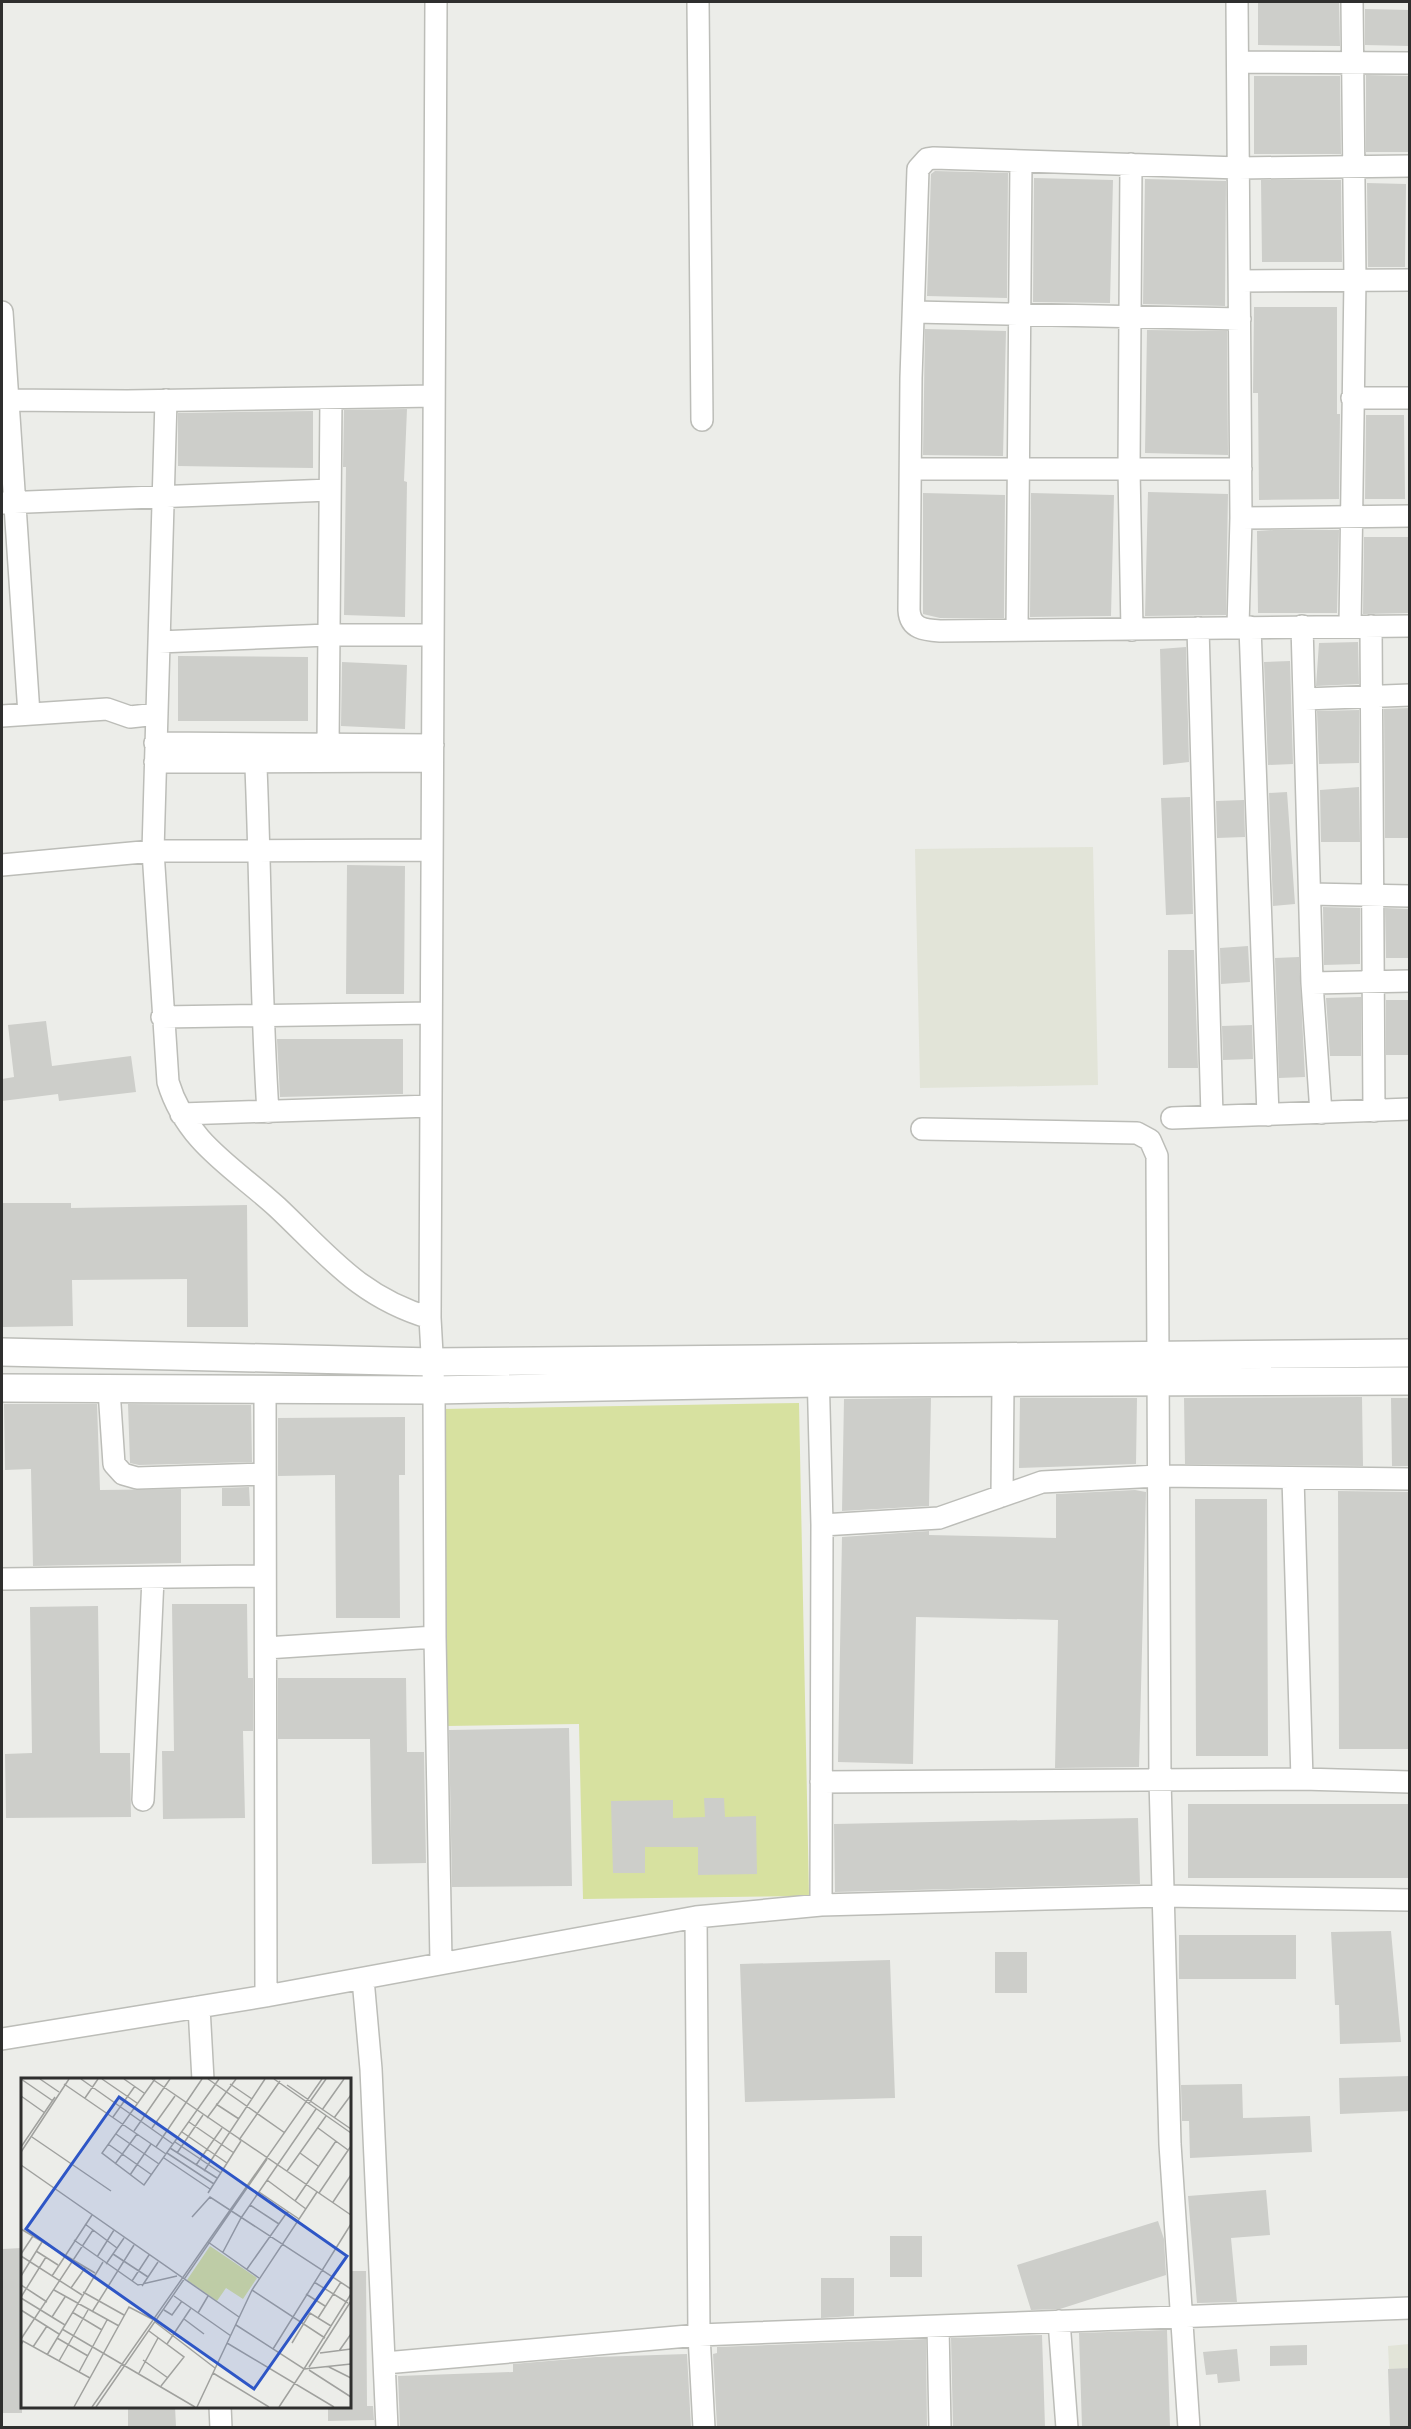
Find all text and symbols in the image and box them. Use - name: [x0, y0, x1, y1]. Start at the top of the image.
- inset map: [21, 2078, 351, 2408]

